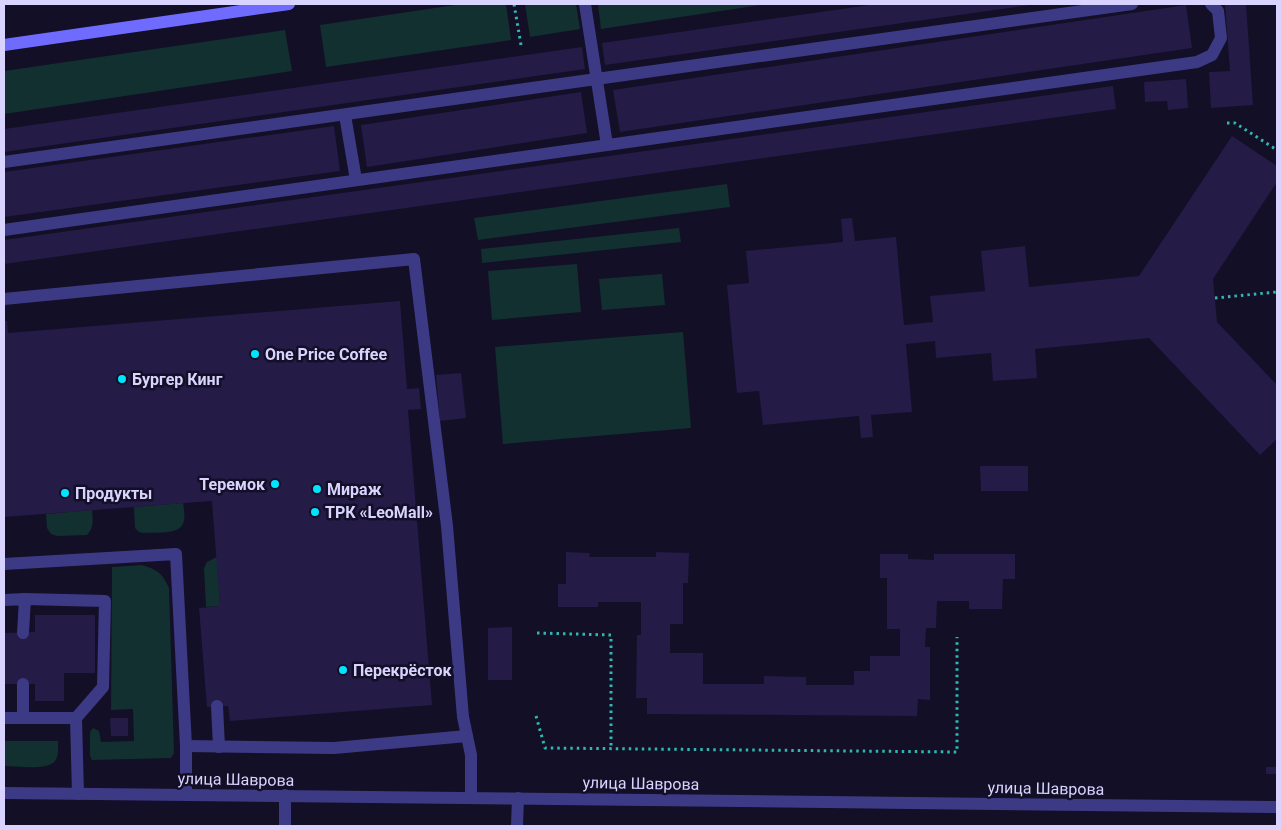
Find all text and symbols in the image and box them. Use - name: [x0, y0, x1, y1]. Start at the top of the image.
- place label: One Price Coffee: [265, 345, 387, 364]
- marker: One Price Coffee: [249, 348, 261, 360]
- place label: Бургер Кинг: [132, 370, 223, 389]
- marker: Бургер Кинг: [116, 373, 128, 385]
- place label: Теремок: [199, 475, 266, 494]
- marker: Теремок: [269, 478, 281, 490]
- place label: Мираж: [327, 480, 382, 499]
- marker: Мираж: [311, 483, 323, 495]
- place label: Продукты: [75, 484, 152, 503]
- marker: Продукты: [59, 487, 71, 499]
- place label: ТРК «LeoMall»: [325, 503, 433, 522]
- marker: ТРК «LeoMall»: [309, 506, 321, 518]
- place label: Перекрёсток: [353, 661, 453, 680]
- marker: Перекрёсток: [337, 664, 349, 676]
- street label: улица Шаврова: [177, 769, 295, 790]
- street label: улица Шаврова: [582, 773, 700, 794]
- street label: улица Шаврова: [987, 778, 1105, 799]

